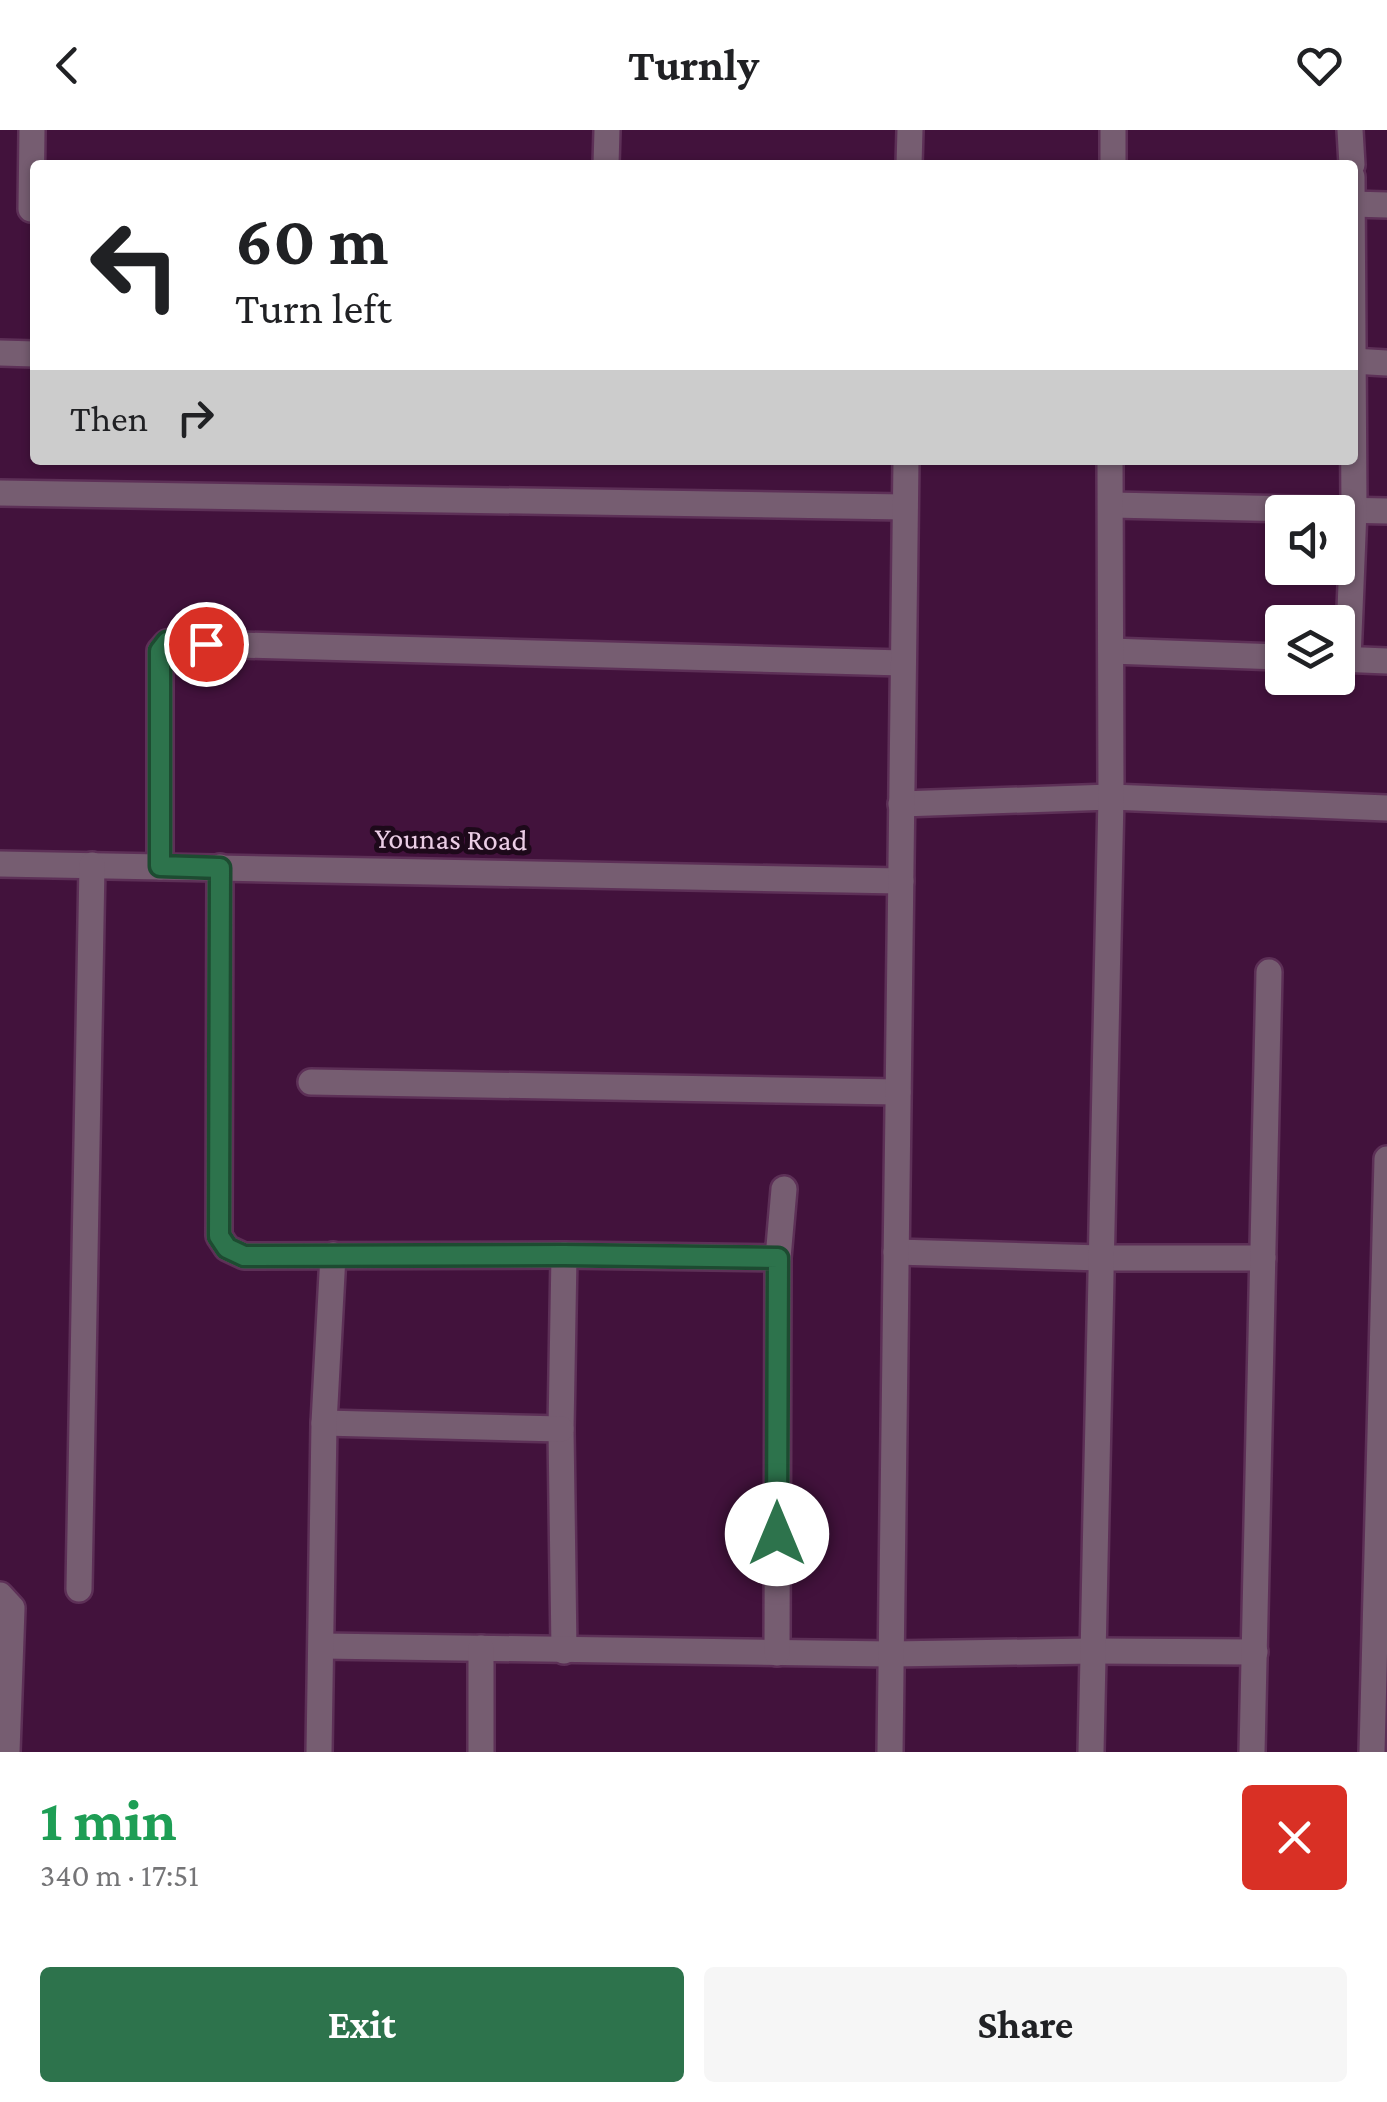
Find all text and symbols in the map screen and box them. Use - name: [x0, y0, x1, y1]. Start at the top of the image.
- icon: back: [40, 38, 95, 93]
- icon: heart: [1292, 38, 1347, 93]
- text: Turnly: [628, 40, 759, 90]
- icon: left: [70, 200, 200, 330]
- text: 60 m: [235, 201, 388, 279]
- text: Turn left: [235, 283, 392, 333]
- icon: right: [168, 390, 223, 445]
- text: Then: [70, 397, 148, 439]
- map controls: [1265, 495, 1355, 695]
- button: sound: [1265, 495, 1355, 585]
- pin: [164, 602, 249, 687]
- button: layers: [1265, 605, 1355, 695]
- icon: arrive: [179, 617, 234, 672]
- street label: Younas Road: [374, 821, 528, 856]
- position arrow: [725, 1482, 829, 1586]
- button: close: [1242, 1785, 1347, 1890]
- text: 1 min: [40, 1786, 177, 1853]
- text: 340 m · 17:51: [40, 1857, 199, 1893]
- button: Exit: [40, 1967, 684, 2082]
- button: Share: [704, 1967, 1347, 2082]

